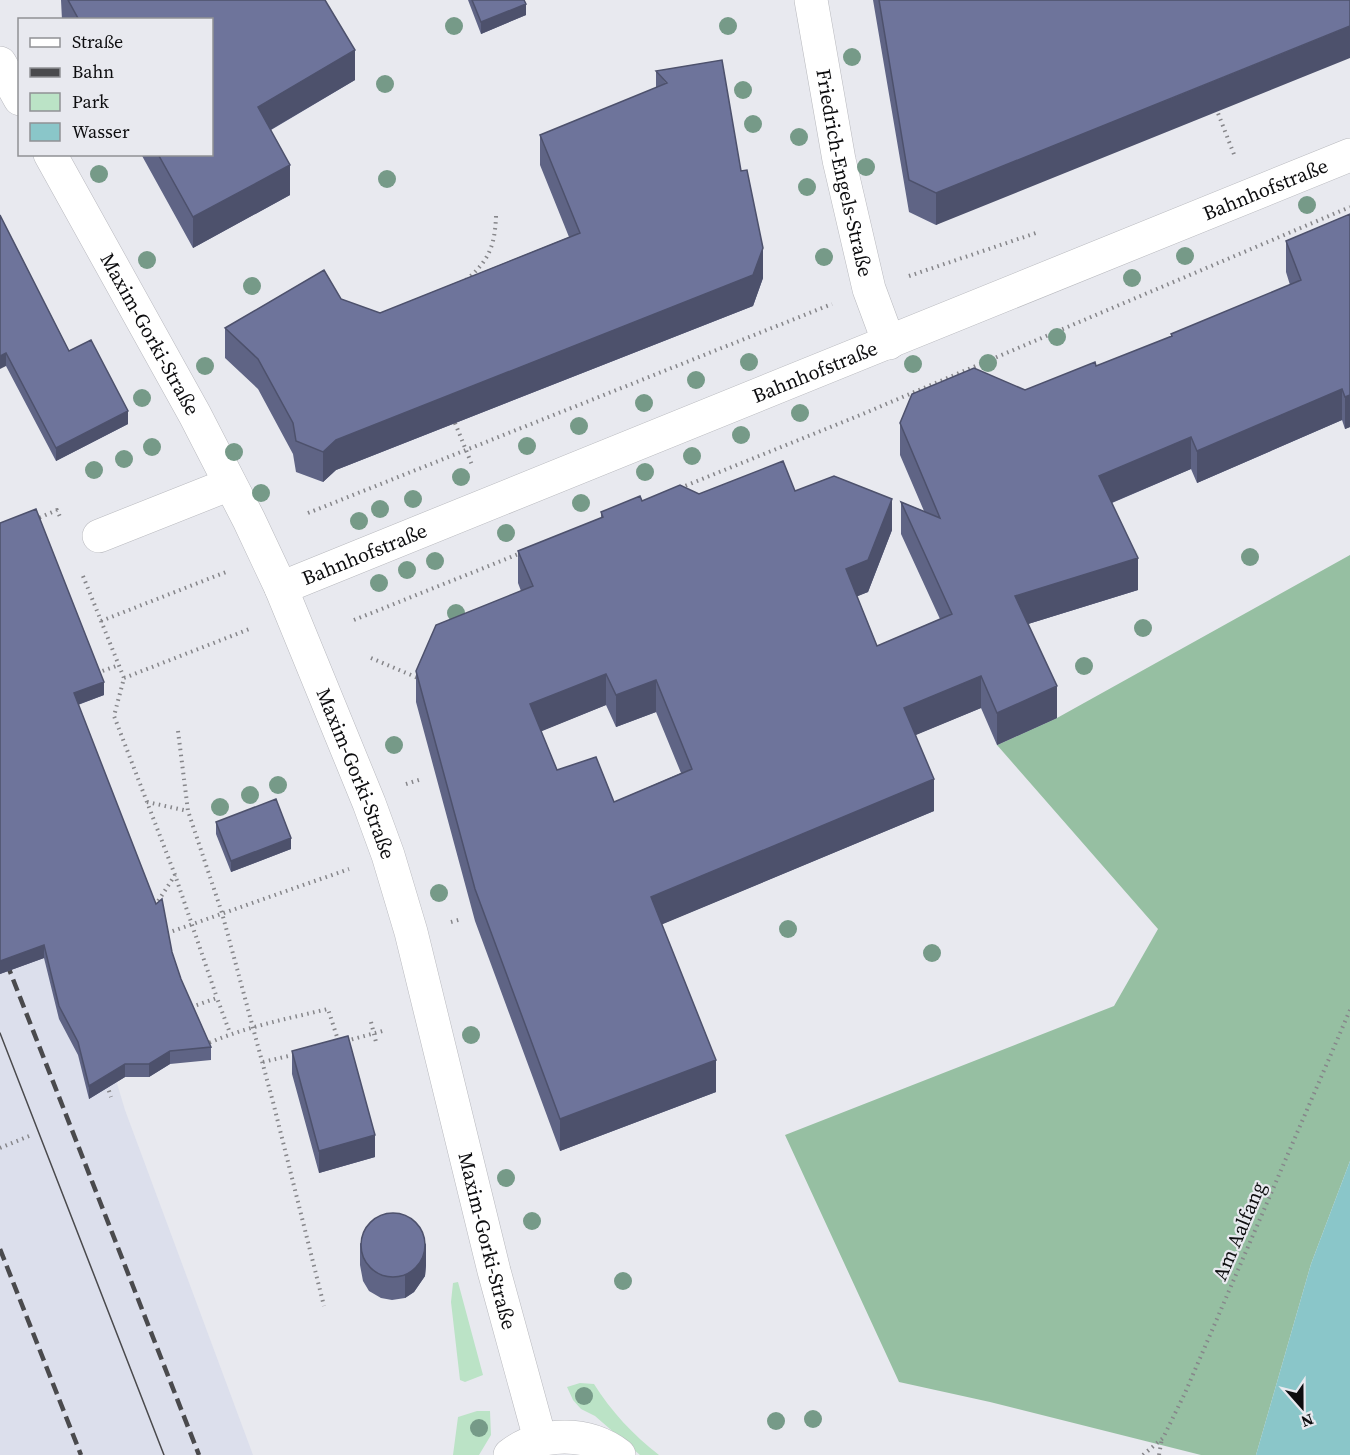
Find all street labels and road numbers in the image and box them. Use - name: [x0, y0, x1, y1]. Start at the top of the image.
- street label: Friedrich-Engels-Straße: [809, 67, 880, 279]
- street label: Bahnhofstraße: [1199, 151, 1332, 227]
- street label: Maxim-Gorki-Straße: [94, 248, 206, 420]
- street label: Bahnhofstraße: [748, 334, 882, 410]
- street label: Bahnhofstraße: [298, 516, 431, 592]
- street label: Maxim-Gorki-Straße: [309, 684, 402, 863]
- street label: Maxim-Gorki-Straße: [451, 1149, 523, 1333]
- street label: Am Aalfang: [1206, 1177, 1272, 1285]

